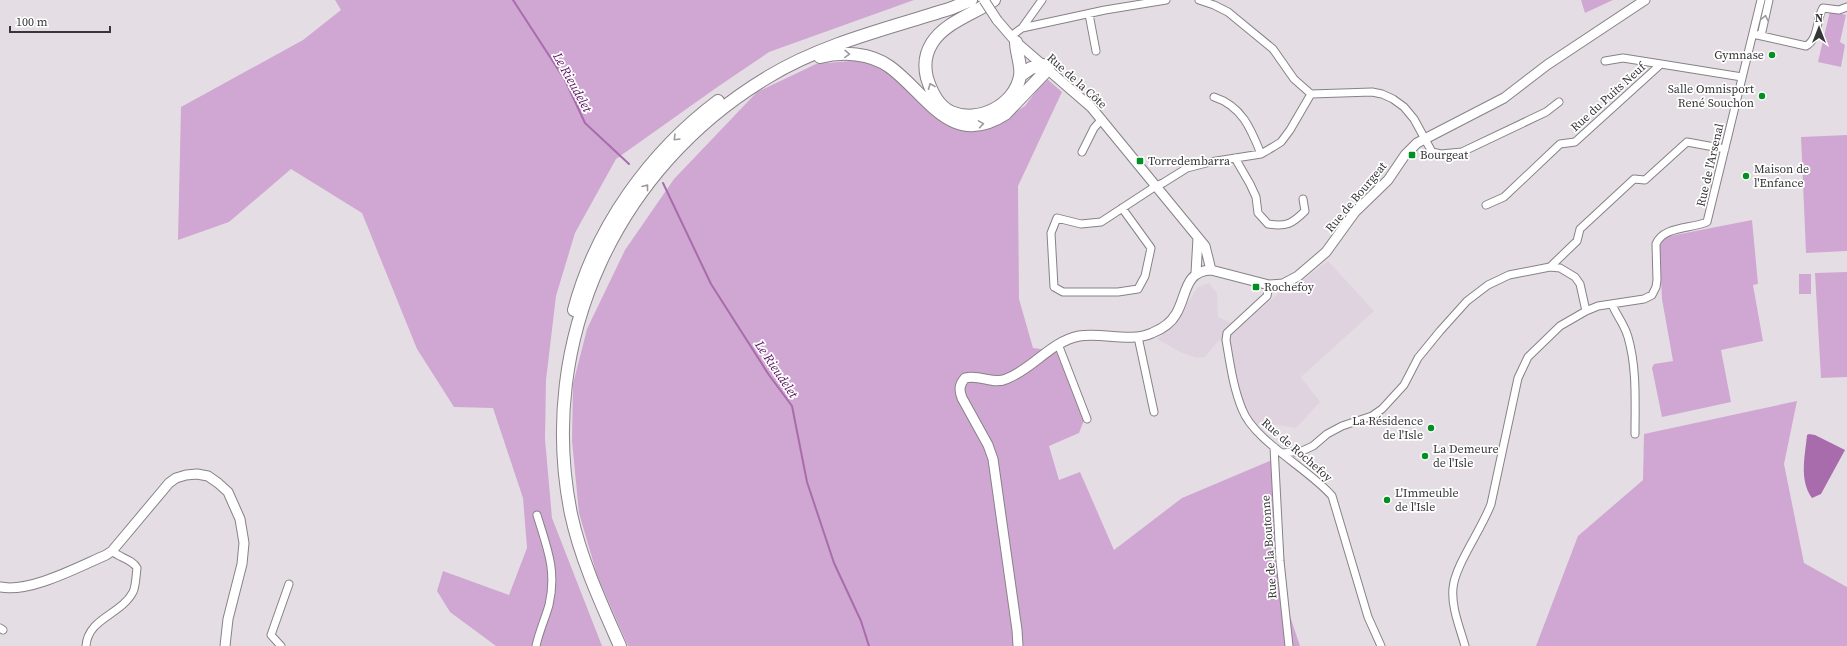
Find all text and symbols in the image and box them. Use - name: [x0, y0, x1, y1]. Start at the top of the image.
- scale bar: [10, 8, 110, 34]
- north arrow: [1799, 8, 1839, 48]
- text: N: [1815, 11, 1823, 26]
- text: 100 m: [16, 14, 48, 30]
- one-way arrow: [1761, 15, 1769, 21]
- place label: Gymnase: [1714, 47, 1764, 63]
- water label: Le Rieudelet: [549, 48, 596, 116]
- one-way arrow: [844, 50, 850, 59]
- street label: Rue de la Côte: [1044, 50, 1110, 112]
- marker: Gymnase: [1767, 50, 1777, 60]
- street label: Rue du Puits Neuf: [1567, 58, 1650, 135]
- place label: Salle Omnisport René Souchon: [1668, 81, 1754, 111]
- one-way arrow: [927, 83, 935, 90]
- marker: Salle Omnisport René Souchon: [1757, 91, 1767, 101]
- one-way arrow: [978, 120, 984, 128]
- street label: Rue de l'Arsenal: [1693, 121, 1727, 208]
- one-way arrow: [673, 133, 681, 141]
- place label: Bourgeat: [1420, 147, 1468, 163]
- marker: Bourgeat: [1407, 150, 1417, 160]
- place label: Torredembarra: [1148, 153, 1231, 169]
- marker: Torredembarra: [1135, 156, 1145, 166]
- street label: Rue de Bourgeat: [1322, 158, 1390, 236]
- place label: Maison de l'Enfance: [1754, 161, 1809, 191]
- marker: Maison de l'Enfance: [1741, 171, 1751, 181]
- one-way arrow: [641, 184, 648, 191]
- place label: Rochefoy: [1264, 279, 1315, 295]
- marker: Rochefoy: [1251, 282, 1261, 292]
- water label: Le Rieudelet: [751, 336, 802, 402]
- place label: La Résidence de l'Isle: [1352, 413, 1423, 443]
- street label: Rue de Rochefoy: [1258, 415, 1337, 486]
- marker: La Résidence de l'Isle: [1426, 423, 1436, 433]
- place label: La Demeure de l'Isle: [1433, 441, 1499, 471]
- marker: La Demeure de l'Isle: [1420, 451, 1430, 461]
- place label: L'Immeuble de l'Isle: [1395, 485, 1459, 515]
- street label: Rue de la Boutonne: [1257, 495, 1281, 599]
- marker: L'Immeuble de l'Isle: [1382, 495, 1392, 505]

